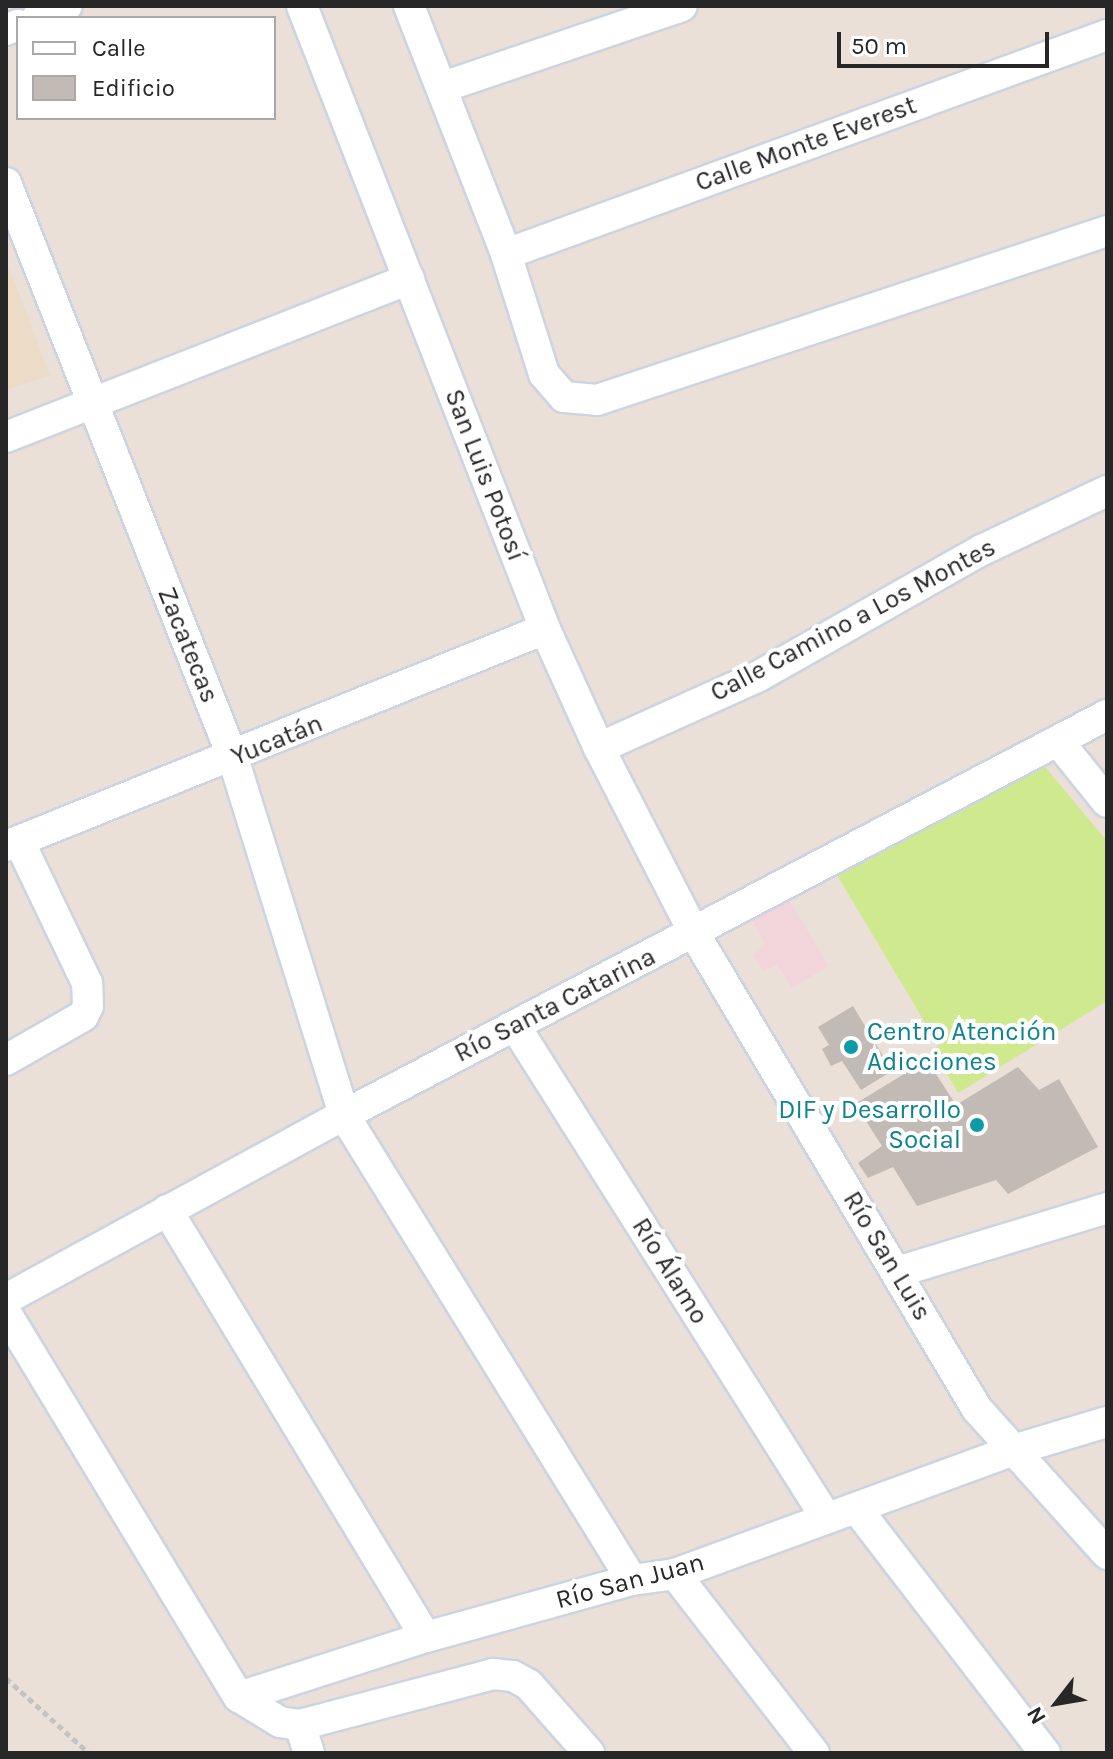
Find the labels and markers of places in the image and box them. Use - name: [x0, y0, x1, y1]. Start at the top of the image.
- place label: Centro Atención Adicciones: [867, 1016, 1056, 1078]
- marker: Centro Atención Adicciones: [842, 1038, 860, 1056]
- place label: DIF y Desarrollo Social: [778, 1094, 961, 1156]
- marker: DIF y Desarrollo Social: [968, 1116, 986, 1134]

